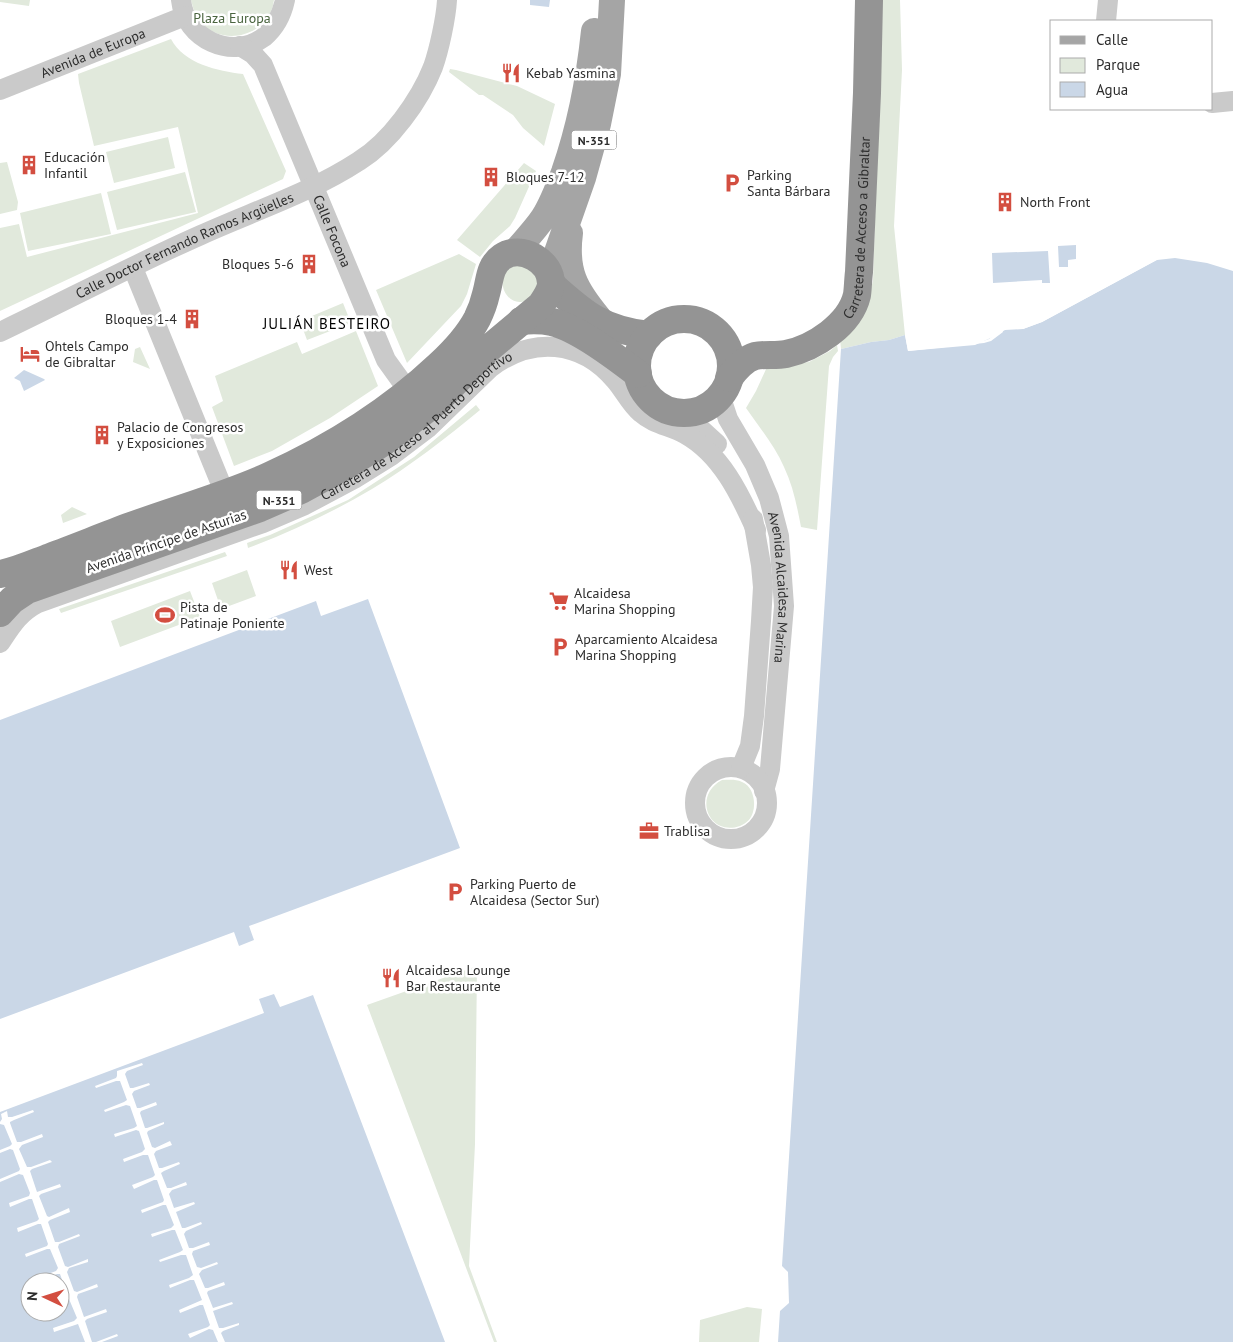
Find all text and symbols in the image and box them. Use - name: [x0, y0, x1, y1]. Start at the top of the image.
- park label: Plaza Europa: [193, 9, 271, 27]
- legend: [1050, 20, 1213, 110]
- street label: Avenida de Europa: [38, 24, 148, 82]
- text: Calle: [1096, 30, 1128, 49]
- text: Parque: [1096, 55, 1140, 74]
- restaurant icon: Kebab Yasmina: [500, 62, 522, 84]
- place label: Kebab Yasmina: [526, 64, 616, 82]
- text: Agua: [1096, 80, 1128, 99]
- road number: N-351: [572, 130, 616, 150]
- street label: Carretera de Acceso a Gibraltar: [839, 136, 874, 323]
- place label: Educación Infantil: [44, 148, 105, 182]
- building icon: Educación Infantil: [18, 154, 40, 176]
- building icon: Bloques 7-12: [480, 166, 502, 188]
- place label: Parking Santa Bárbara: [747, 166, 831, 200]
- place label: Bloques 7-12: [506, 168, 585, 186]
- parking icon: Parking Santa Bárbara: [721, 172, 743, 194]
- street label: Calle Doctor Fernando Ramos Argüelles: [73, 188, 296, 302]
- building icon: North Front: [994, 191, 1016, 213]
- street label: Calle Focona: [309, 192, 355, 270]
- place label: North Front: [1020, 193, 1090, 211]
- building icon: Bloques 5-6: [298, 253, 320, 275]
- place label: Bloques 5-6: [222, 255, 294, 273]
- building icon: Bloques 1-4: [181, 308, 203, 330]
- place label: Bloques 1-4: [105, 310, 177, 328]
- district label: JULIÁN BESTEIRO: [262, 314, 391, 333]
- place label: Ohtels Campo de Gibraltar: [45, 337, 129, 371]
- hotel icon: Ohtels Campo de Gibraltar: [19, 343, 41, 365]
- street label: Carretera de Acceso al Puerto Deportivo: [317, 347, 515, 504]
- place label: Palacio de Congresos y Exposiciones: [117, 418, 243, 452]
- building icon: Palacio de Congresos y Exposiciones: [91, 424, 113, 446]
- road number: N-351: [256, 490, 302, 510]
- street label: Avenida Príncipe de Asturias: [83, 505, 249, 577]
- street label: Avenida Alcaidesa Marina: [764, 510, 793, 664]
- restaurant icon: West: [278, 559, 300, 581]
- place label: West: [304, 561, 333, 579]
- place label: Alcaidesa Marina Shopping: [574, 584, 676, 618]
- supermarket icon: Alcaidesa Marina Shopping: [548, 590, 570, 612]
- place label: Pista de Patinaje Poniente: [180, 598, 285, 632]
- sports icon: Pista de Patinaje Poniente: [154, 604, 176, 626]
- place label: Aparcamiento Alcaidesa Marina Shopping: [575, 630, 718, 664]
- parking icon: Aparcamiento Alcaidesa Marina Shopping: [549, 636, 571, 658]
- office icon: Trablisa: [638, 820, 660, 842]
- place label: Trablisa: [664, 822, 710, 840]
- place label: Parking Puerto de Alcaidesa (Sector Sur): [470, 875, 599, 909]
- parking icon: Parking Puerto de Alcaidesa (Sector Sur): [444, 881, 466, 903]
- place label: Alcaidesa Lounge Bar Restaurante: [406, 961, 510, 995]
- restaurant icon: Alcaidesa Lounge Bar Restaurante: [380, 967, 402, 989]
- north arrow: [20, 1272, 70, 1322]
- text: N: [23, 1291, 41, 1301]

